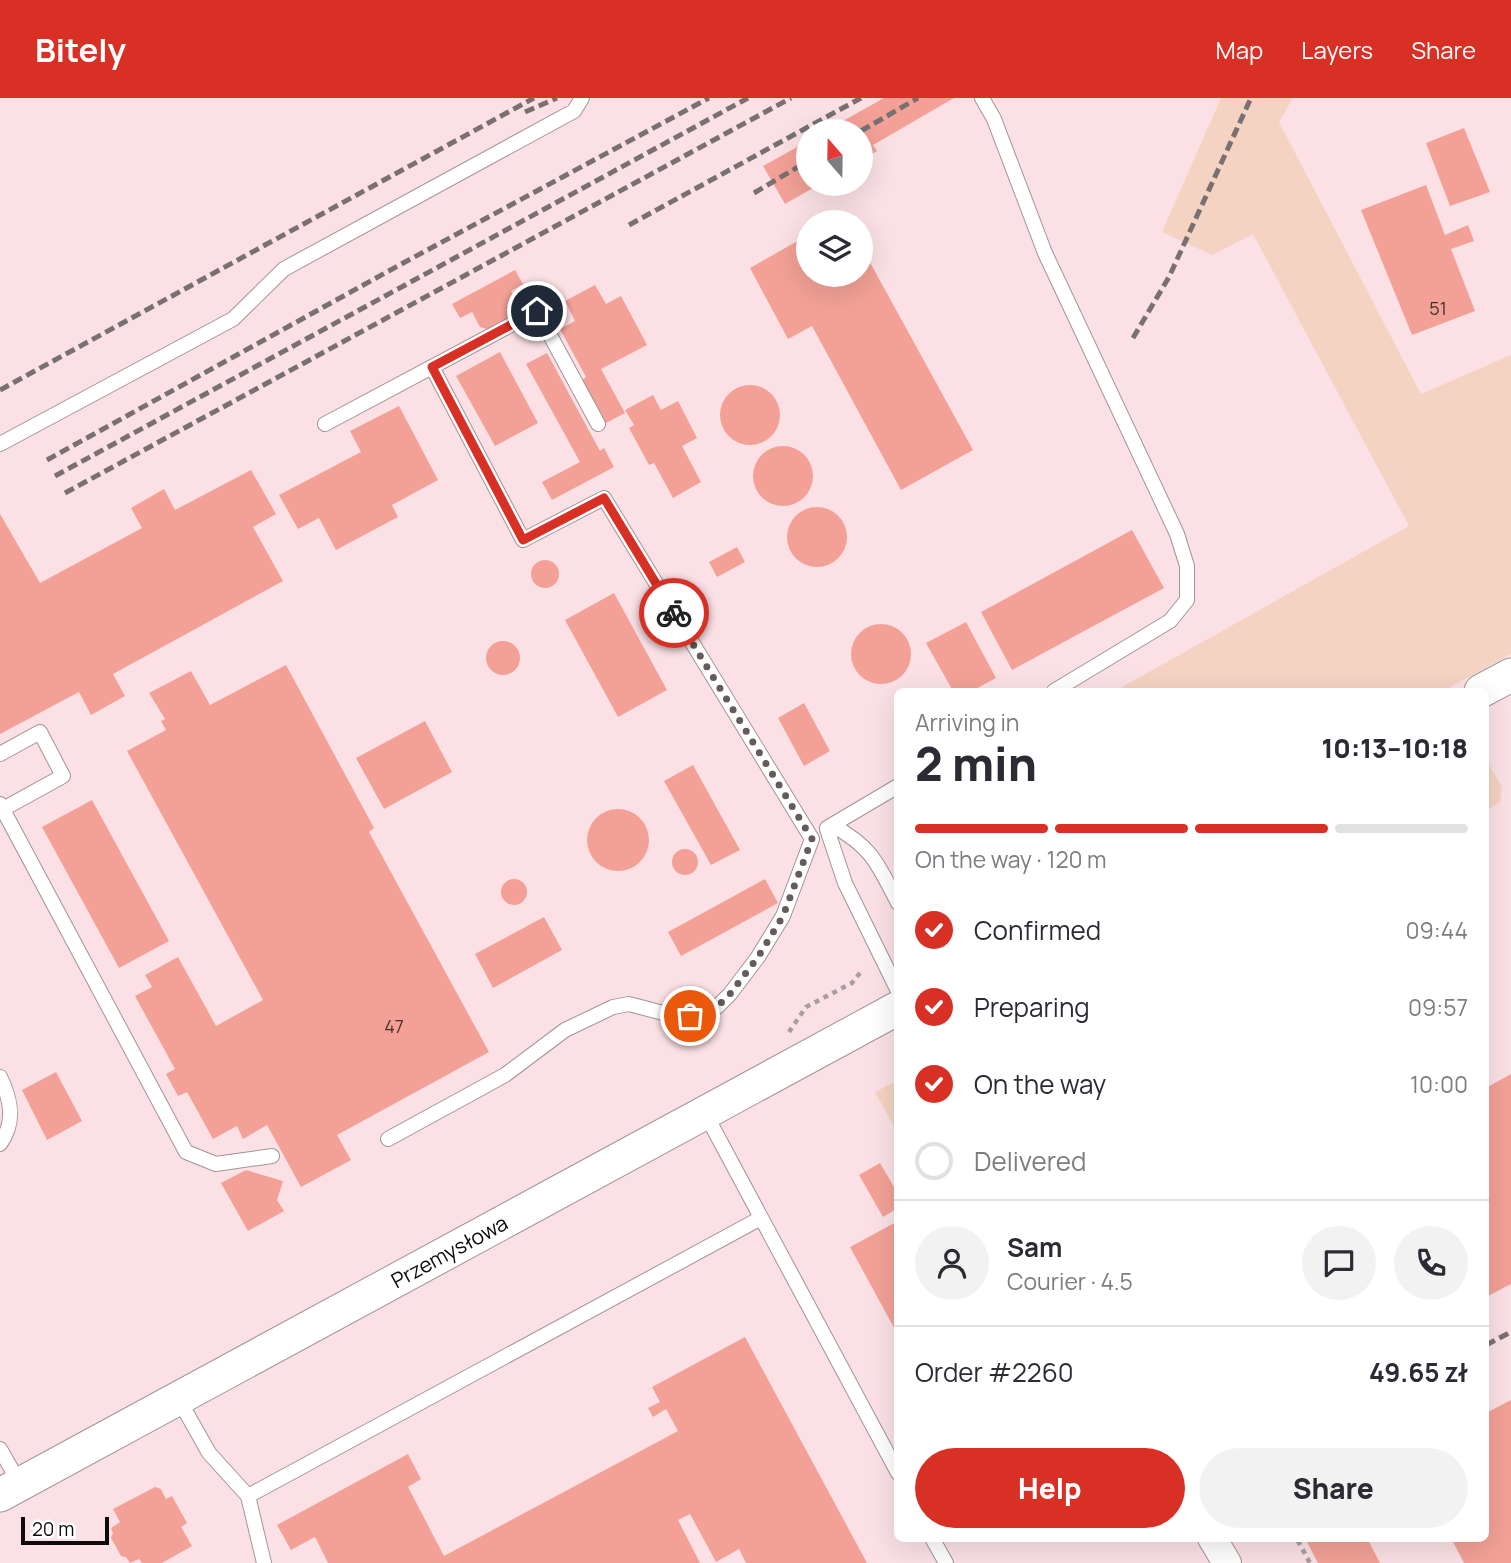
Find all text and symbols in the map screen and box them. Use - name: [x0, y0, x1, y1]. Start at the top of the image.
- text: Bitely: [35, 27, 126, 72]
- text: Map: [1216, 33, 1263, 66]
- text: Layers: [1301, 33, 1373, 66]
- text: Share: [1411, 33, 1476, 66]
- north arrow: [796, 119, 873, 196]
- map controls: [796, 119, 873, 287]
- button: layers: [796, 210, 873, 287]
- pin: [507, 281, 567, 341]
- icon: home: [518, 292, 556, 330]
- house number: 51: [1429, 296, 1447, 320]
- courier: [639, 578, 709, 648]
- icon: bike: [655, 594, 693, 632]
- text: Arriving in: [915, 706, 1020, 738]
- text: 10:13–10:18: [1322, 730, 1468, 766]
- text: 2 min: [915, 732, 1037, 795]
- text: On the way · 120 m: [915, 843, 1107, 875]
- icon: check: [915, 911, 953, 949]
- text: Confirmed: [974, 912, 1101, 948]
- text: 09:44: [1405, 914, 1468, 946]
- pin: [660, 986, 720, 1046]
- icon: check: [915, 988, 953, 1026]
- text: Preparing: [974, 989, 1090, 1025]
- text: 09:57: [1408, 991, 1468, 1023]
- icon: bag: [671, 997, 709, 1035]
- house number: 47: [384, 1014, 404, 1038]
- icon: check: [915, 1065, 953, 1103]
- text: On the way: [974, 1066, 1106, 1102]
- text: 10:00: [1410, 1068, 1468, 1100]
- text: Delivered: [974, 1143, 1086, 1179]
- street label: Przemysłowa: [386, 1208, 512, 1294]
- button: person: [915, 1226, 989, 1300]
- button: chat: [1302, 1226, 1376, 1300]
- button: phone: [1394, 1226, 1468, 1300]
- text: Sam: [1007, 1229, 1062, 1265]
- text: Courier · 4.5: [1007, 1265, 1133, 1297]
- text: Order #2260: [915, 1354, 1074, 1390]
- text: 49.65 zł: [1369, 1354, 1468, 1390]
- button: Help: [915, 1448, 1185, 1528]
- button: Share: [1199, 1448, 1468, 1528]
- scale bar: [21, 1514, 108, 1546]
- text: 20 m: [32, 1516, 74, 1542]

